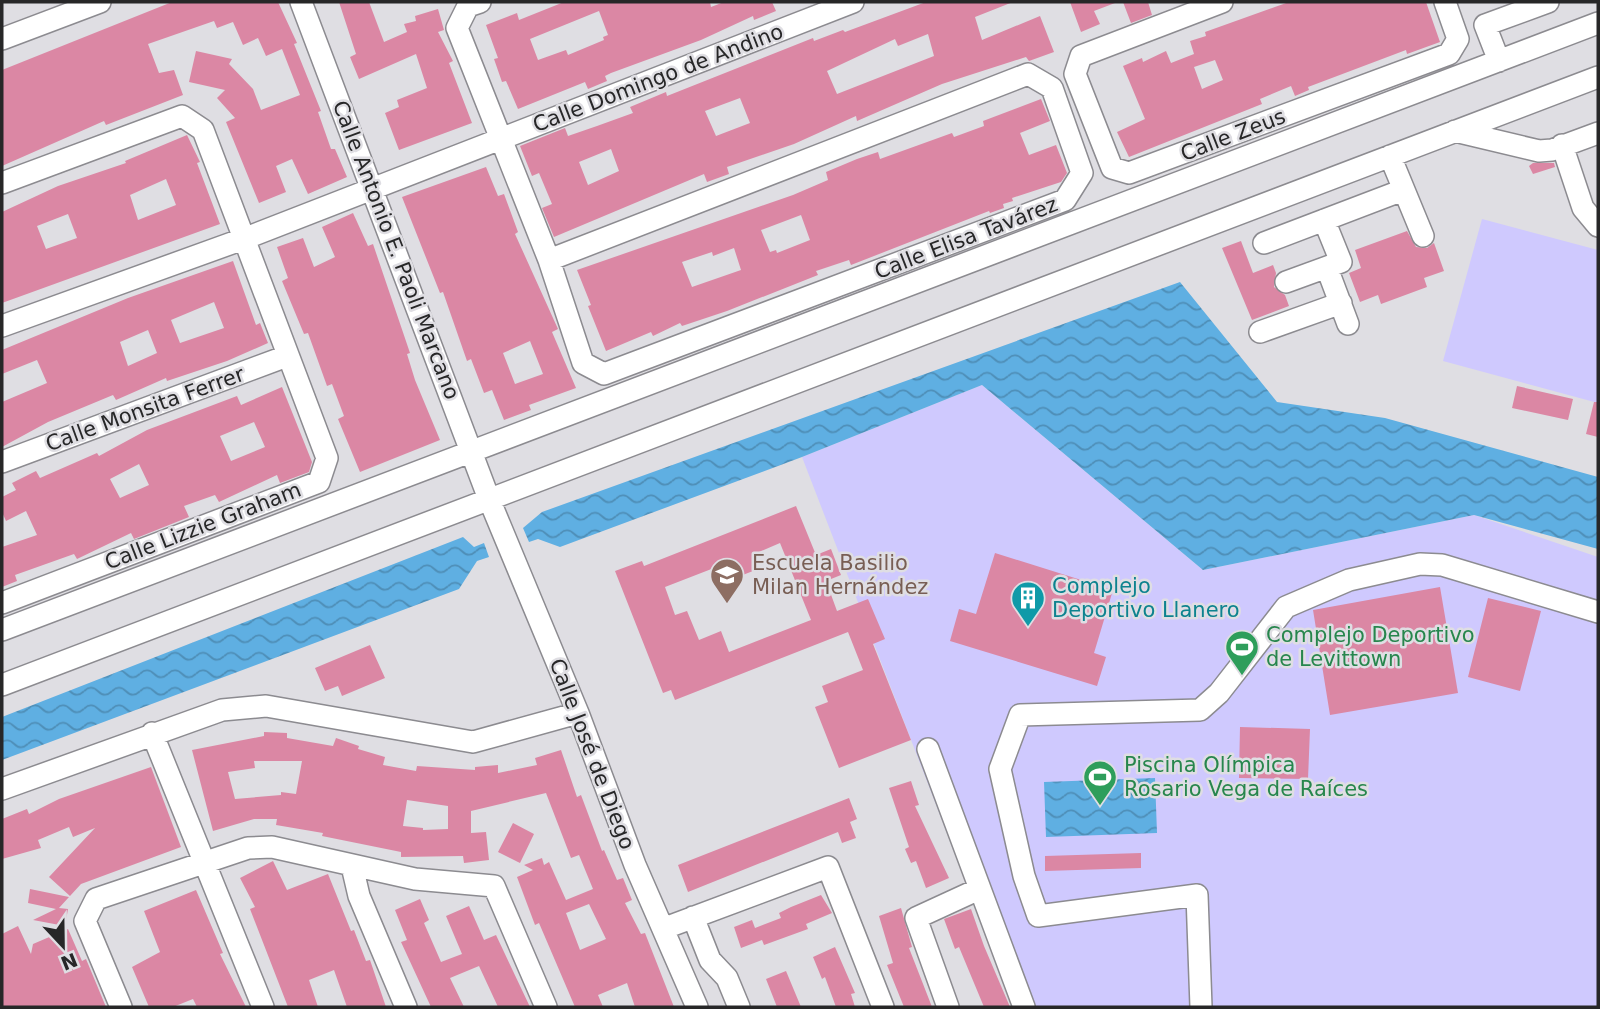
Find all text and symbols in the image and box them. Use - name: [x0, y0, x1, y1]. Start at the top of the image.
- street label: Calle Domingo de Andino: [529, 19, 787, 137]
- street label: Calle Antonio E. Paoli Marcano: [328, 97, 464, 403]
- street label: Calle Zeus: [1177, 104, 1289, 166]
- street label: Calle Elisa Tavárez: [871, 192, 1061, 284]
- street label: Calle Monsita Ferrer: [42, 362, 248, 456]
- street label: Calle Lizzie Graham: [102, 477, 304, 575]
- place label: Escuela Basilio Milan Hernández: [752, 551, 928, 599]
- school or university icon: Escuela Basilio Milan Hernández: [708, 556, 746, 605]
- place label: Complejo Deportivo Llanero: [1052, 574, 1240, 622]
- building icon: Complejo Deportivo Llanero: [1009, 579, 1047, 628]
- place label: Complejo Deportivo de Levittown: [1266, 623, 1475, 671]
- sports icon: Complejo Deportivo de Levittown: [1223, 628, 1261, 677]
- street label: Calle José de Diego: [545, 655, 639, 853]
- place label: Piscina Olímpica Rosario Vega de Raíces: [1124, 753, 1368, 801]
- sports icon: Piscina Olímpica Rosario Vega de Raíces: [1081, 758, 1119, 807]
- north arrow: [28, 911, 98, 981]
- text: N: [58, 949, 81, 975]

